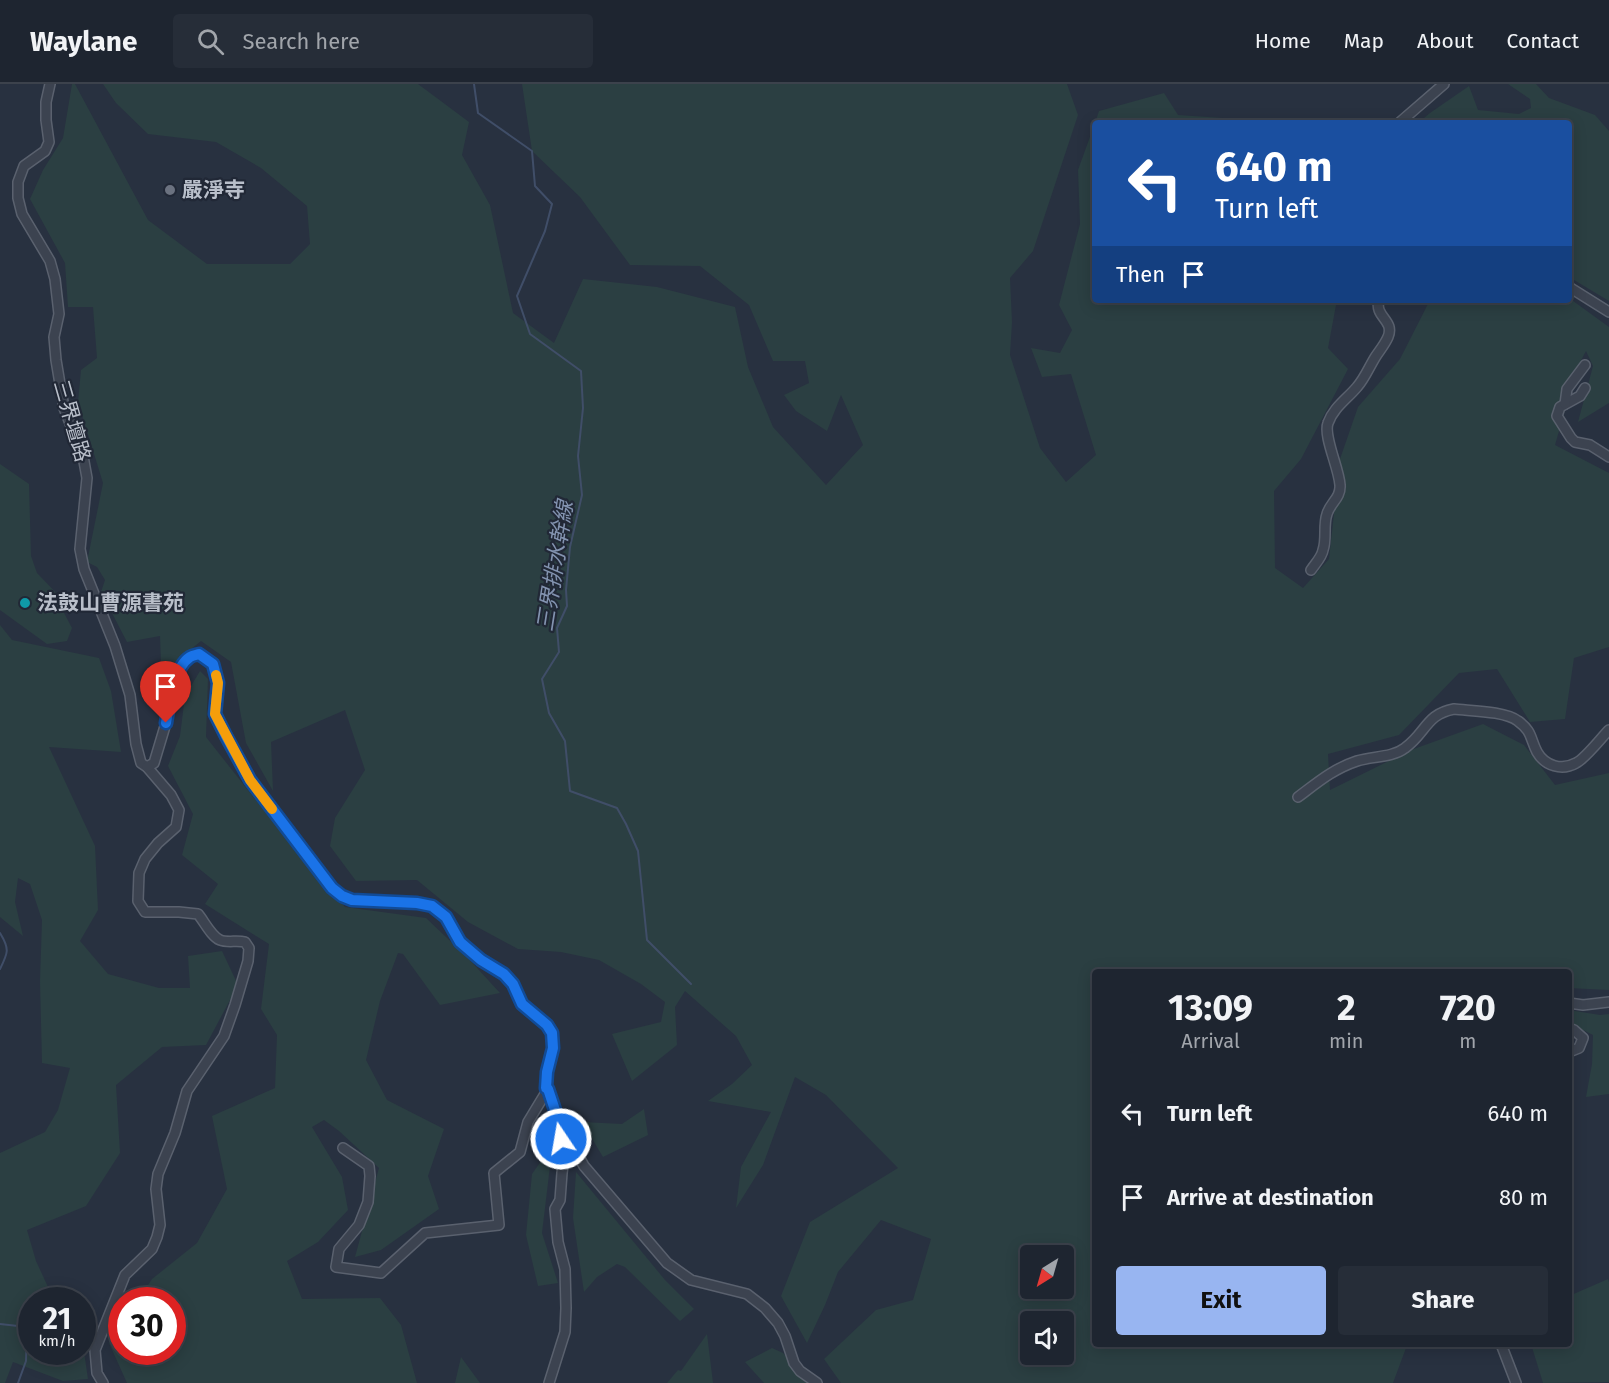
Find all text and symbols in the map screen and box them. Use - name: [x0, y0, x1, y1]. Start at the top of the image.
- search box: [173, 14, 593, 68]
- text: Waylane: [30, 25, 137, 58]
- icon: search: [194, 25, 227, 58]
- text: Search here: [242, 28, 360, 55]
- text: Home: [1255, 28, 1311, 54]
- text: Map: [1344, 28, 1384, 54]
- text: About: [1417, 28, 1474, 54]
- text: Contact: [1507, 28, 1579, 54]
- text: 640 m: [1215, 142, 1332, 192]
- icon: left: [1116, 144, 1194, 222]
- place label: 嚴淨寺: [182, 177, 245, 203]
- marker: 嚴淨寺: [163, 183, 177, 197]
- text: Turn left: [1215, 193, 1318, 225]
- icon: arrive: [1177, 258, 1210, 291]
- text: Then: [1116, 261, 1165, 288]
- street label: 三界壇路: [48, 377, 96, 465]
- water label: 三界排水幹線: [531, 496, 579, 633]
- place label: 法鼓山曹源書苑: [37, 590, 184, 616]
- marker: 法鼓山曹源書苑: [18, 596, 32, 610]
- pin: [140, 661, 191, 723]
- icon: arrive: [149, 670, 182, 703]
- text: 13:09: [1168, 986, 1253, 1030]
- text: 2: [1337, 986, 1356, 1030]
- text: 720: [1440, 986, 1496, 1030]
- text: Arrival: [1181, 1029, 1240, 1053]
- text: min: [1329, 1029, 1364, 1053]
- text: m: [1459, 1029, 1476, 1053]
- icon: left: [1116, 1097, 1149, 1130]
- text: Turn left: [1167, 1100, 1252, 1127]
- text: 640 m: [1488, 1100, 1548, 1127]
- position arrow: [529, 1107, 593, 1171]
- icon: arrive: [1116, 1181, 1149, 1214]
- text: Arrive at destination: [1167, 1184, 1374, 1211]
- text: 80 m: [1499, 1184, 1548, 1211]
- north arrow: [1020, 1245, 1074, 1299]
- map controls: [1020, 1245, 1074, 1365]
- button: Exit: [1116, 1266, 1326, 1335]
- button: Share: [1338, 1266, 1548, 1335]
- speed limit sign: 30: [108, 1287, 186, 1365]
- text: 21: [43, 1301, 71, 1337]
- button: sound: [1020, 1311, 1074, 1365]
- text: km/h: [38, 1332, 76, 1350]

